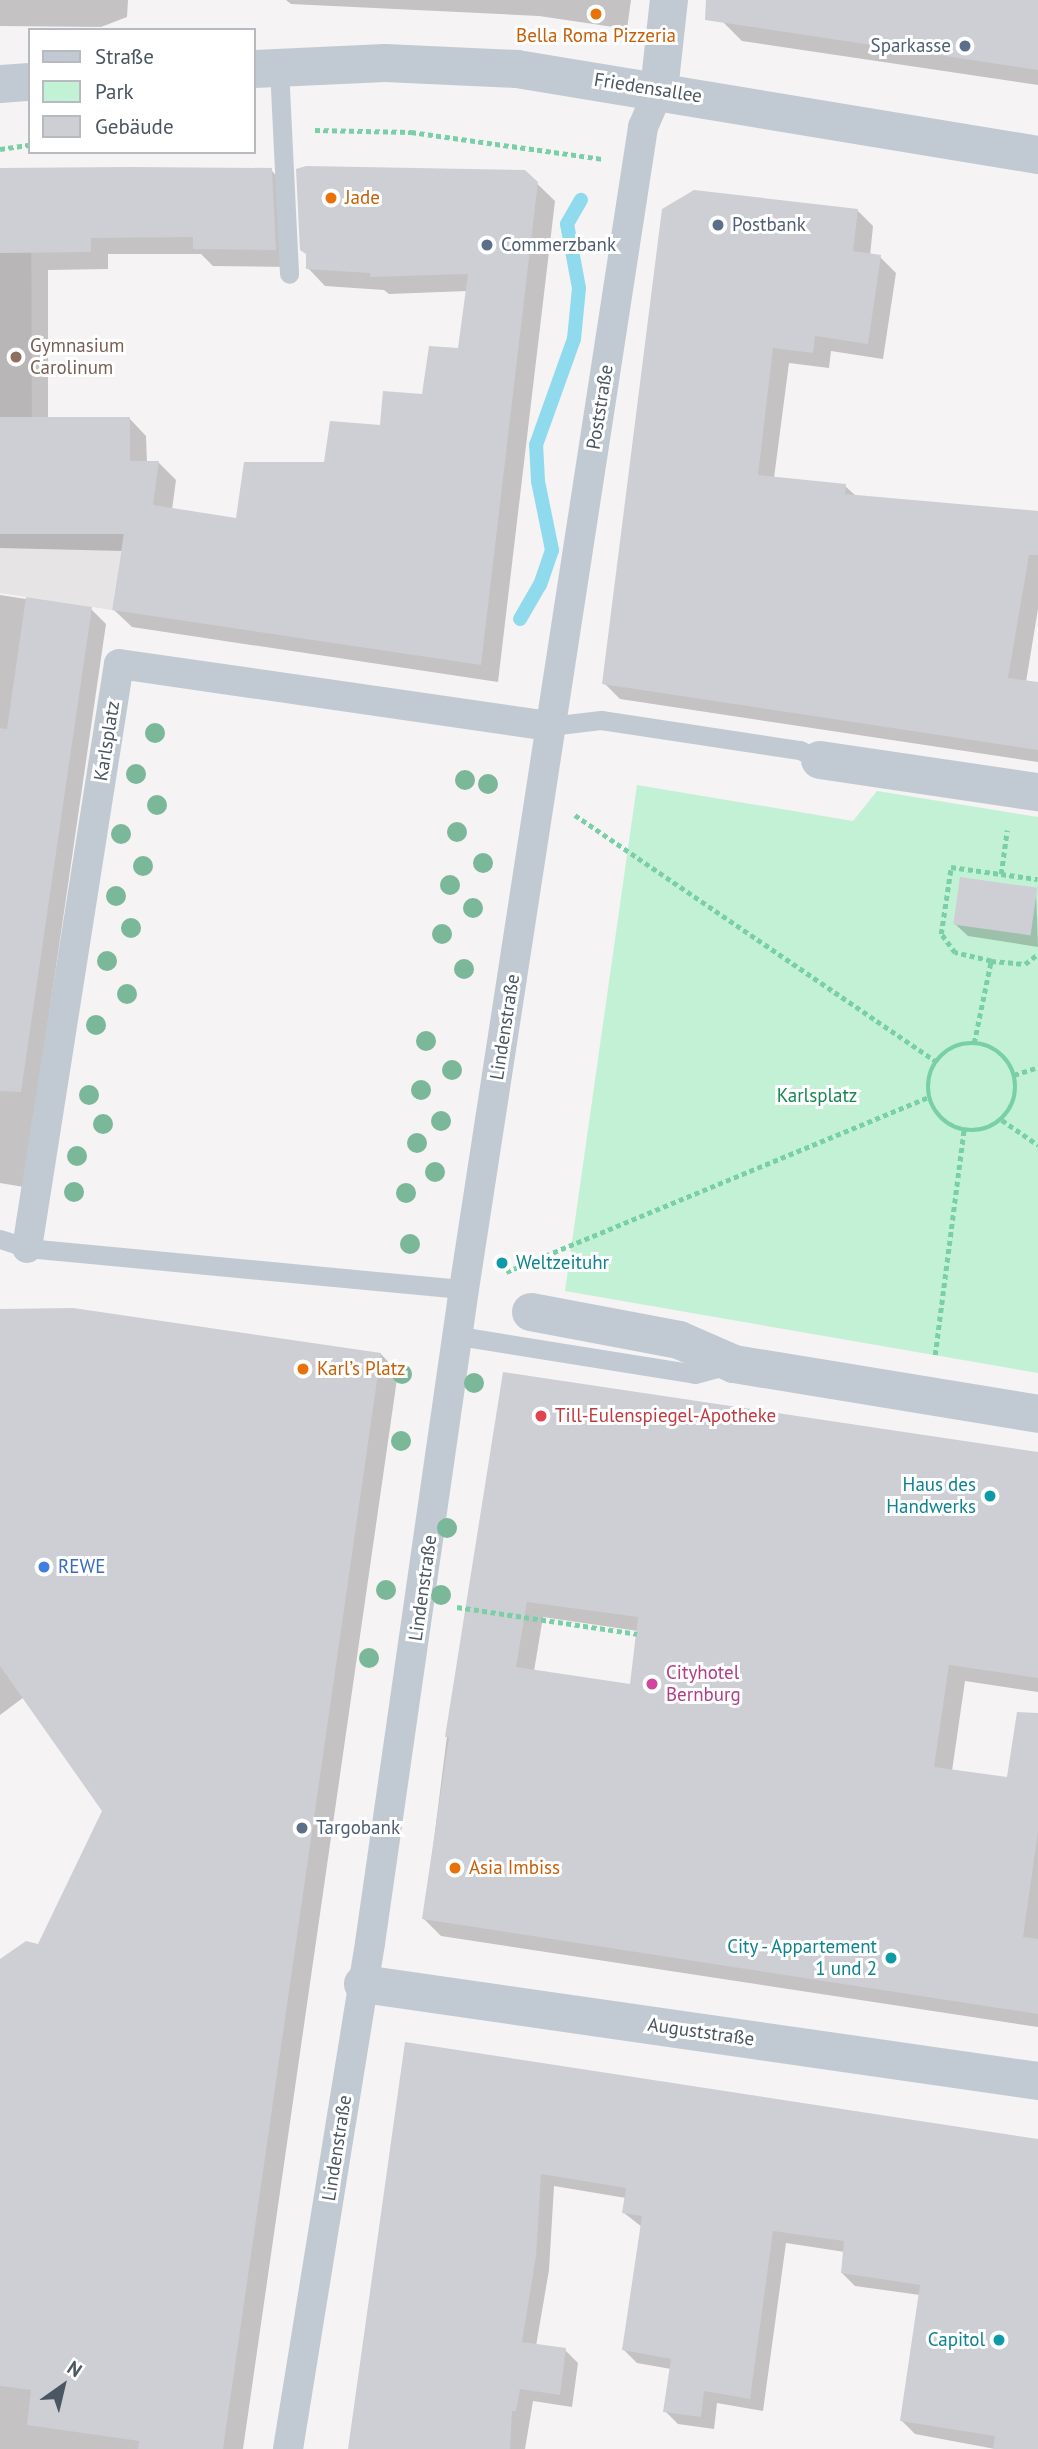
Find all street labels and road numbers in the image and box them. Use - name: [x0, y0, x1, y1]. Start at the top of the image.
- street label: Friedensallee: [592, 68, 704, 108]
- street label: Poststraße: [582, 363, 618, 451]
- street label: Karlsplatz: [89, 699, 125, 783]
- street label: Lindenstraße: [485, 972, 525, 1082]
- street label: Lindenstraße: [404, 1534, 442, 1642]
- street label: Auguststraße: [646, 2013, 756, 2051]
- street label: Lindenstraße: [317, 2093, 357, 2203]

